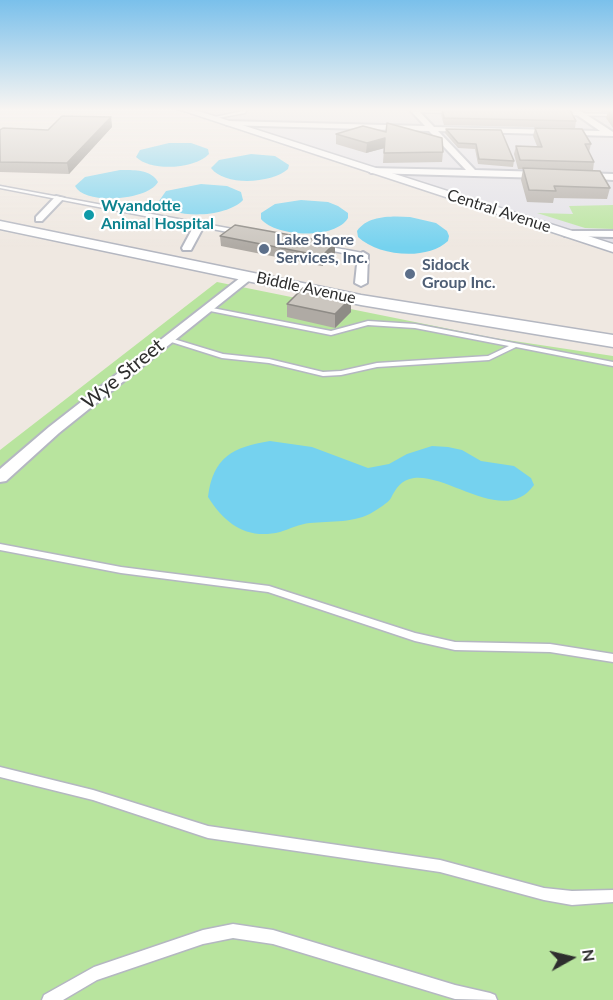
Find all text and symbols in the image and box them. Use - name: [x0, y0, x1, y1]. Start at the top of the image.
- street label: Central Avenue: [445, 185, 553, 237]
- place label: Wyandotte Animal Hospital: [101, 196, 214, 234]
- marker: Wyandotte Animal Hospital: [82, 208, 96, 222]
- place label: Lake Shore Services, Inc.: [276, 230, 368, 268]
- marker: Lake Shore Services, Inc.: [257, 242, 271, 256]
- place label: Sidock Group Inc.: [422, 255, 496, 293]
- marker: Sidock Group Inc.: [403, 267, 417, 281]
- street label: Biddle Avenue: [254, 268, 358, 308]
- street label: Wye Street: [77, 334, 169, 414]
- north arrow: [541, 928, 601, 988]
- text: N: [579, 948, 600, 963]

